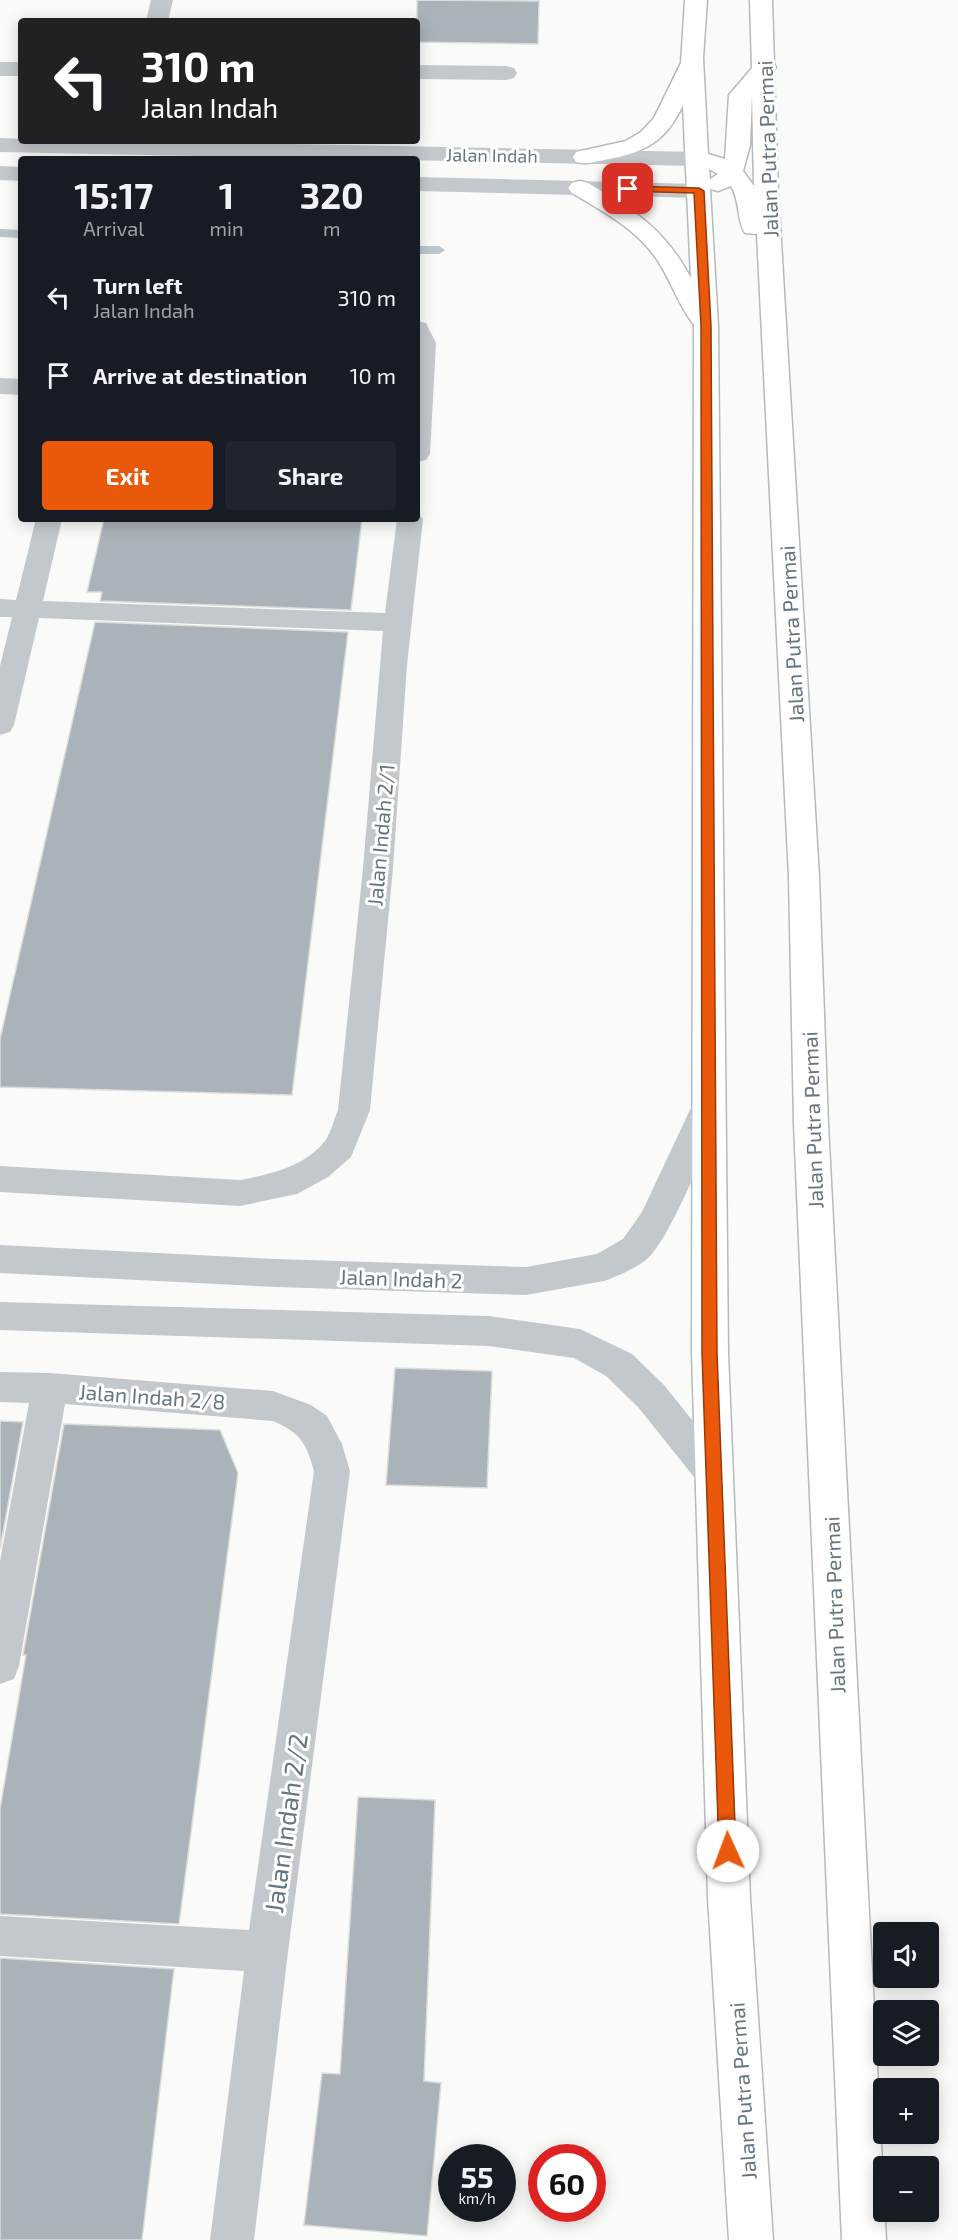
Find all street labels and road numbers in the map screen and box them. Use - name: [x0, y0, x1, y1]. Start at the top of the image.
- street label: Jalan Putra Permai: [751, 60, 783, 238]
- street label: Jalan Indah: [446, 143, 538, 167]
- street label: Jalan Putra Permai: [774, 545, 808, 723]
- street label: Jalan Indah 2/1: [361, 763, 399, 907]
- street label: Jalan Putra Permai: [796, 1031, 828, 1209]
- street label: Jalan Indah 2: [339, 1263, 463, 1293]
- street label: Jalan Indah 2/8: [78, 1378, 226, 1414]
- street label: Jalan Putra Permai: [818, 1516, 850, 1694]
- street label: Jalan Indah 2/2: [257, 1731, 313, 1915]
- street label: Jalan Putra Permai: [723, 2002, 761, 2180]

